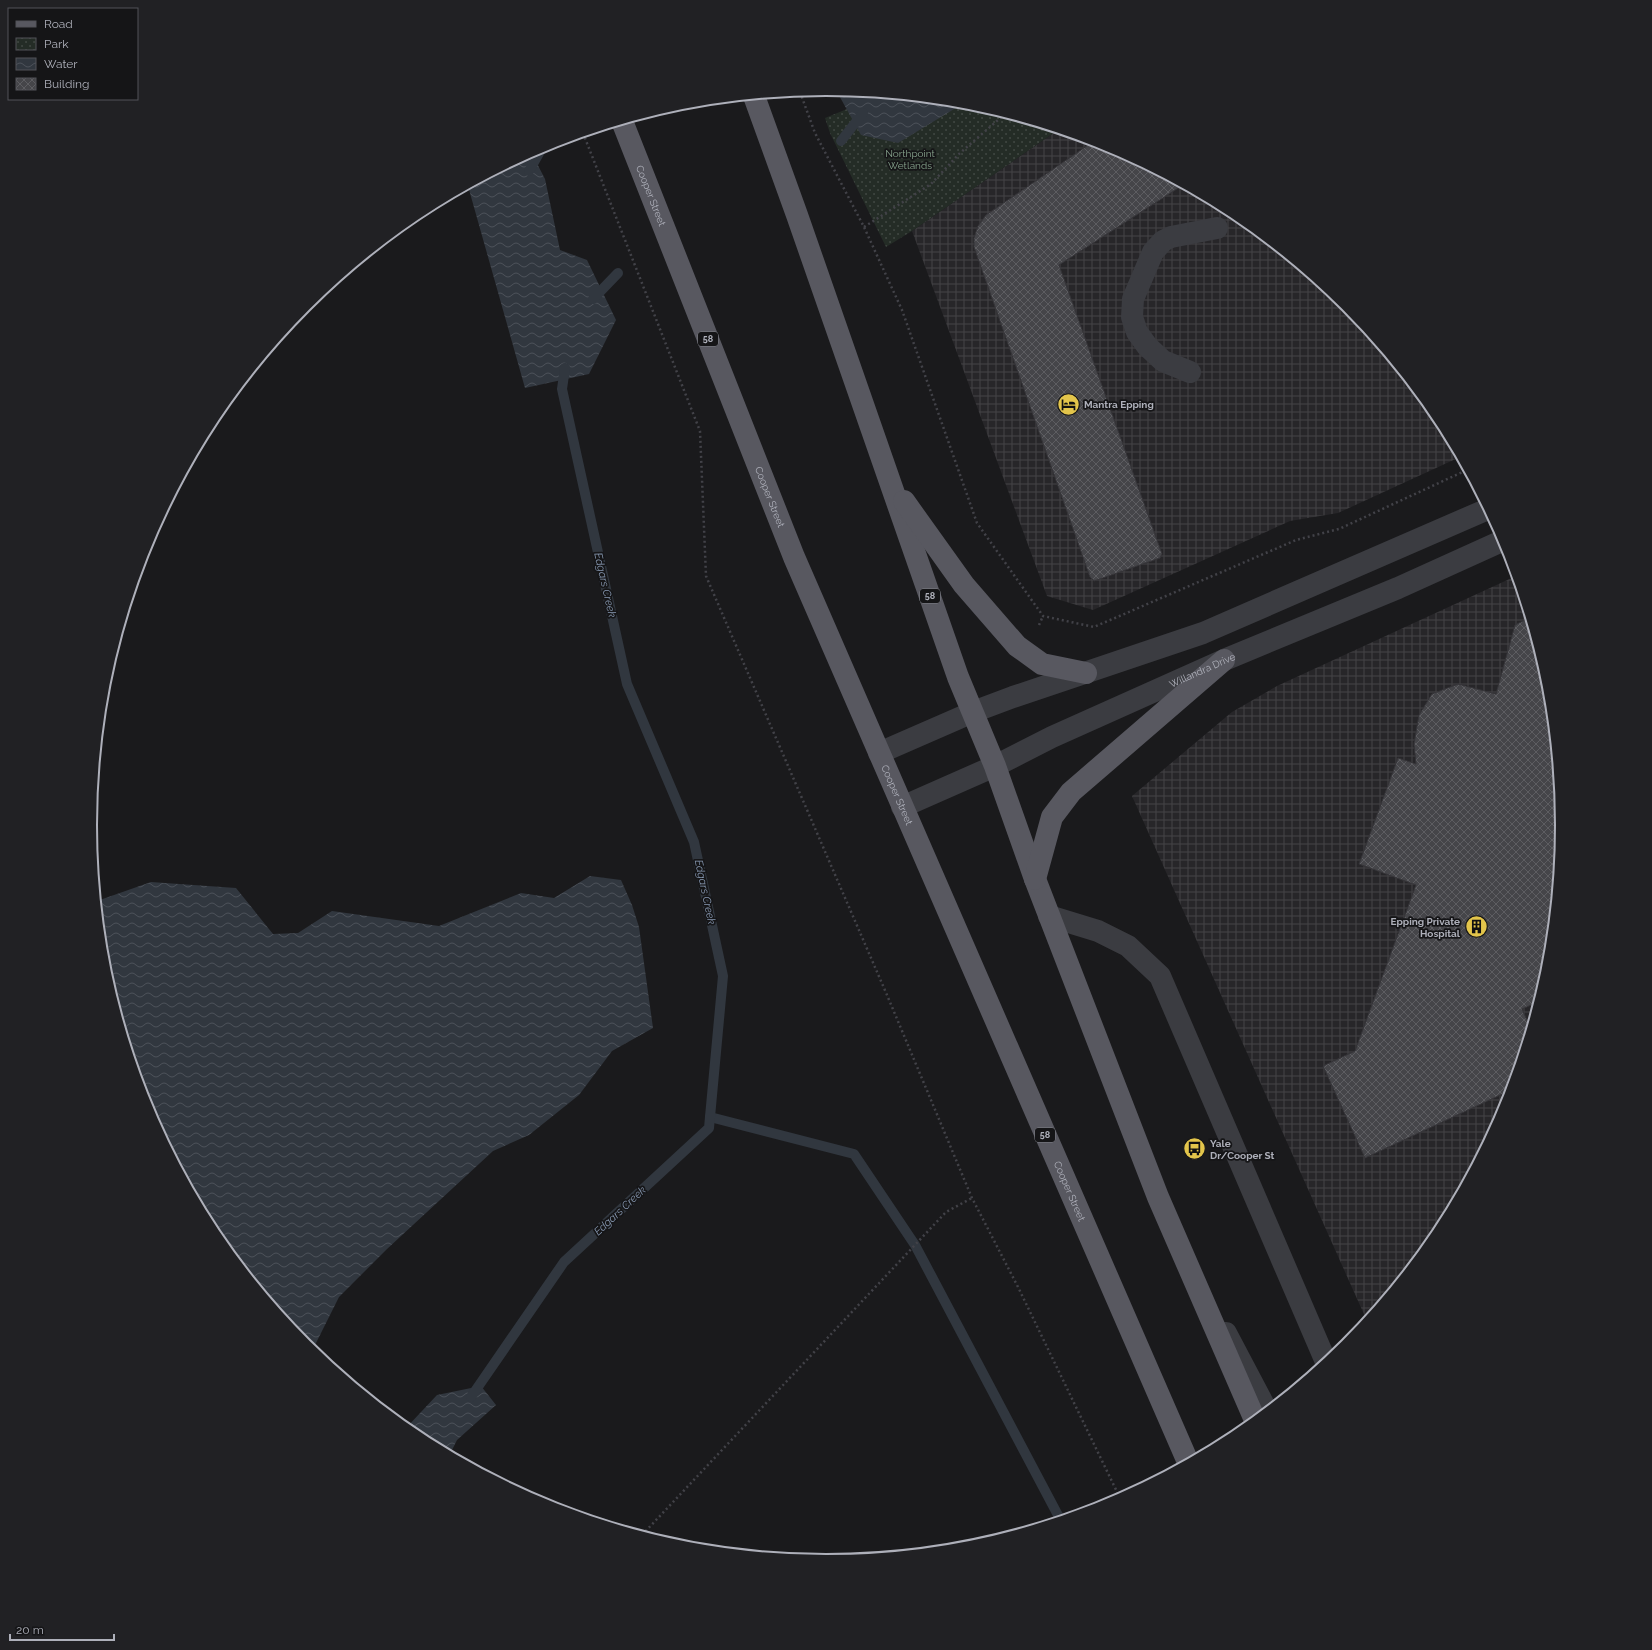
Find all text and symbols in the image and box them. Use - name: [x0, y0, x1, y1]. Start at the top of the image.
- legend: [8, 8, 138, 100]
- text: Road: [44, 17, 73, 31]
- text: Park: [44, 37, 69, 51]
- text: Water: [44, 57, 78, 71]
- text: Building: [44, 77, 90, 91]
- park label: Northpoint Wetlands: [885, 148, 935, 171]
- street label: Cooper Street: [634, 163, 669, 228]
- road number: 58: [698, 332, 718, 346]
- hotel icon: Mantra Epping: [1056, 391, 1082, 417]
- place label: Mantra Epping: [1084, 399, 1154, 410]
- street label: Cooper Street: [753, 465, 787, 529]
- water label: Edgars Creek: [591, 551, 619, 619]
- road number: 58: [920, 589, 940, 603]
- street label: Willandra Drive: [1167, 650, 1237, 689]
- street label: Cooper Street: [880, 763, 916, 827]
- water label: Edgars Creek: [692, 858, 718, 926]
- building icon: Epping Private Hospital: [1463, 914, 1489, 940]
- place label: Epping Private Hospital: [1391, 916, 1461, 939]
- road number: 58: [1035, 1128, 1055, 1142]
- bus stop icon: Yale Dr/Cooper St: [1181, 1136, 1207, 1162]
- place label: Yale Dr/Cooper St: [1210, 1138, 1275, 1161]
- street label: Cooper Street: [1052, 1159, 1088, 1223]
- water label: Edgars Creek: [591, 1184, 649, 1238]
- scale bar: [10, 1616, 114, 1642]
- text: 20 m: [16, 1623, 44, 1637]

